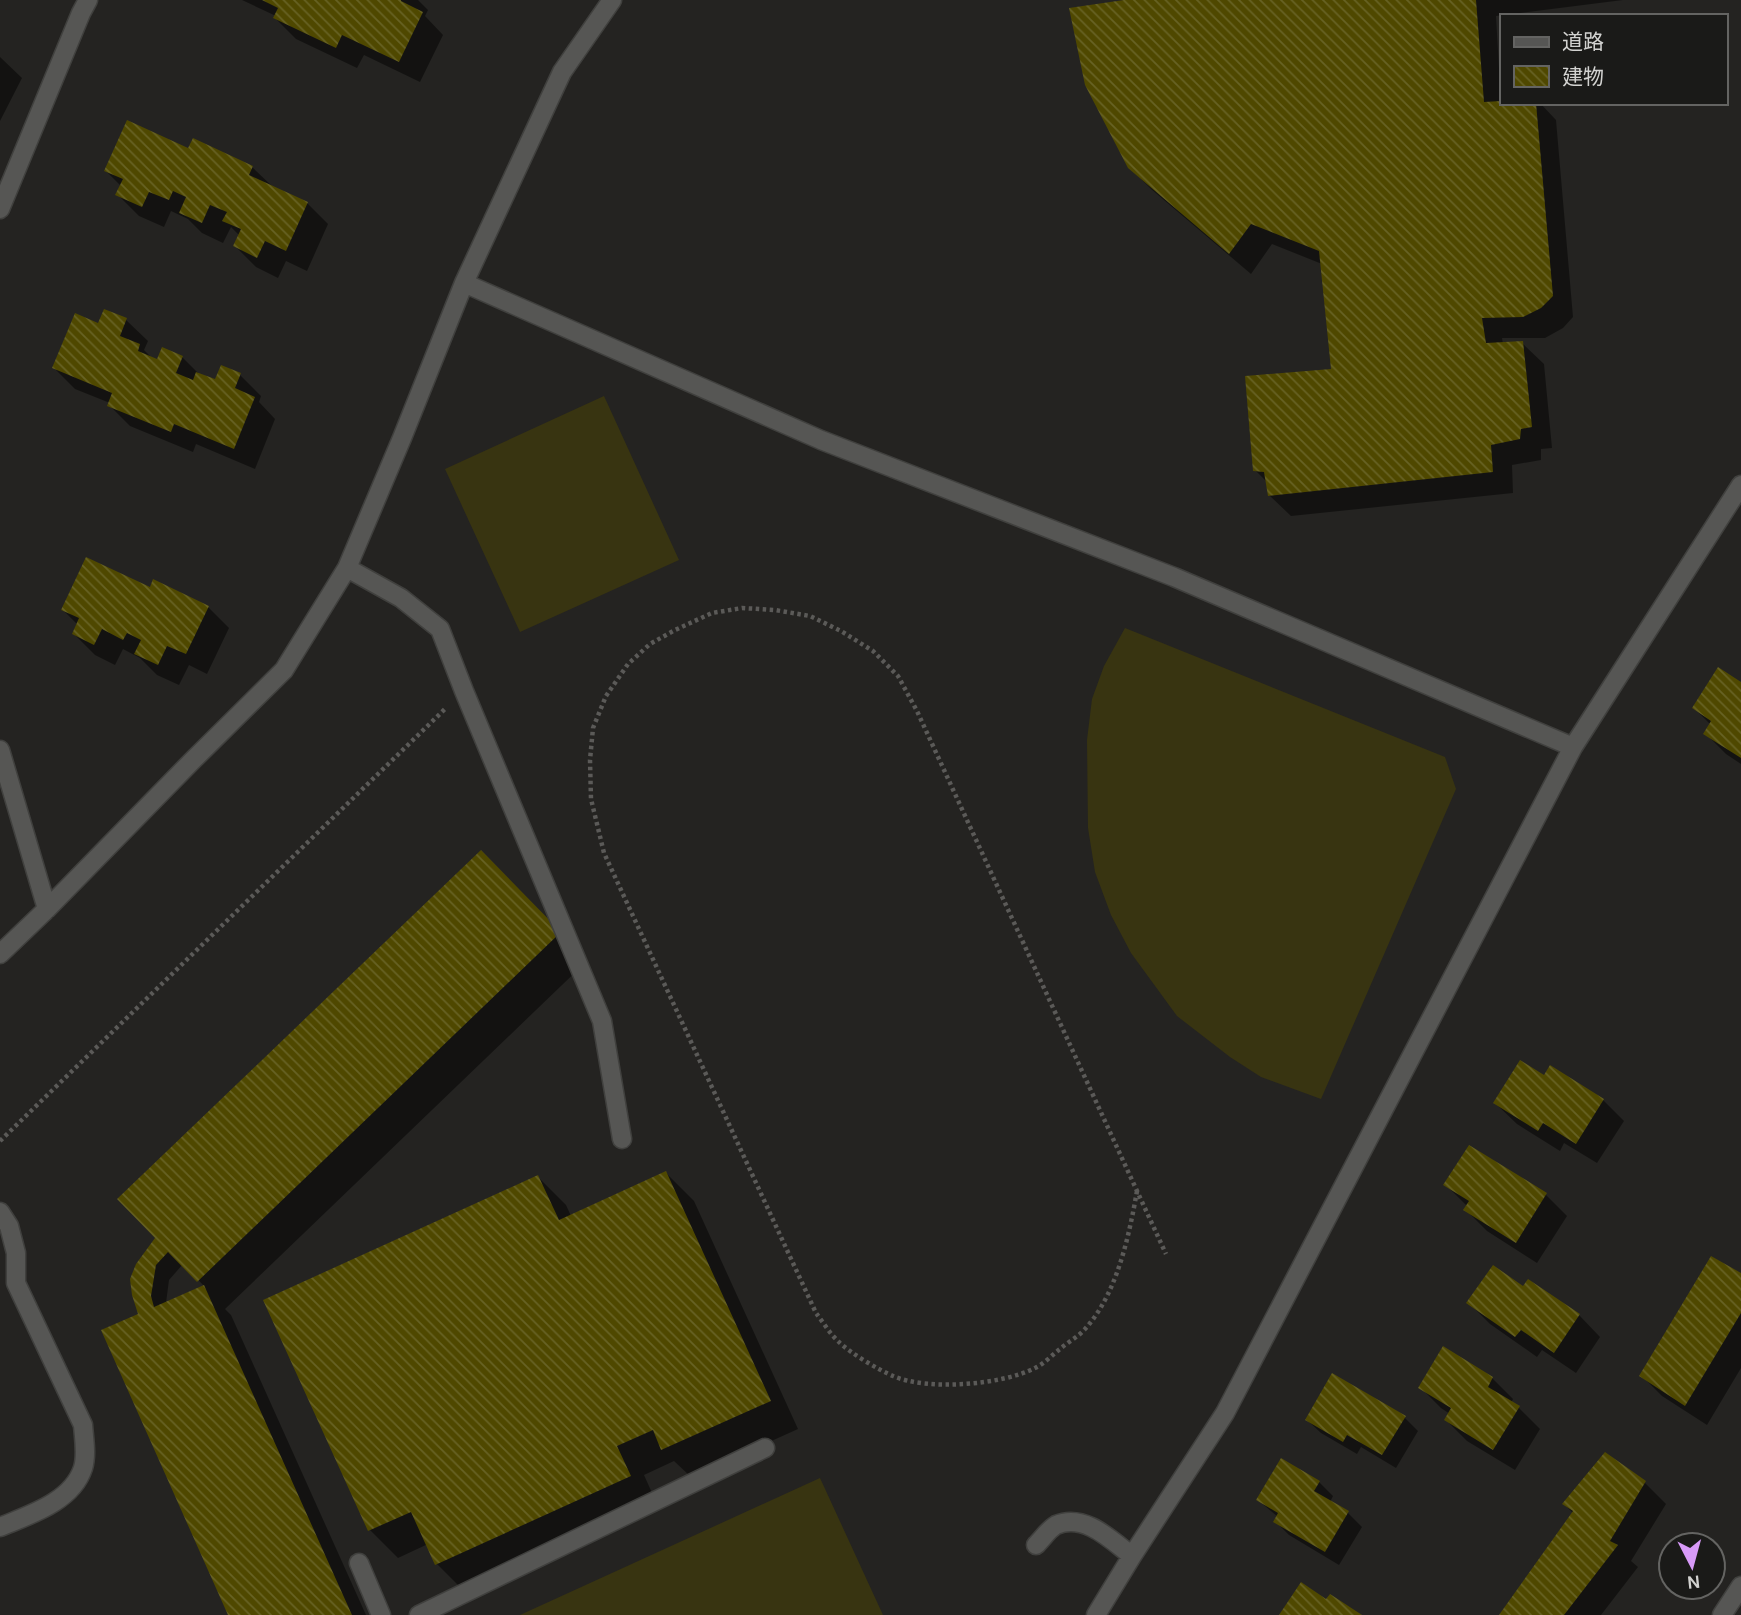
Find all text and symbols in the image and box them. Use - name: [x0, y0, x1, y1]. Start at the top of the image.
- legend: [1500, 14, 1727, 105]
- text: 道路: [1562, 30, 1604, 54]
- text: 建物: [1562, 65, 1604, 89]
- north arrow: [1657, 1531, 1727, 1601]
- text: N: [1686, 1570, 1702, 1594]

